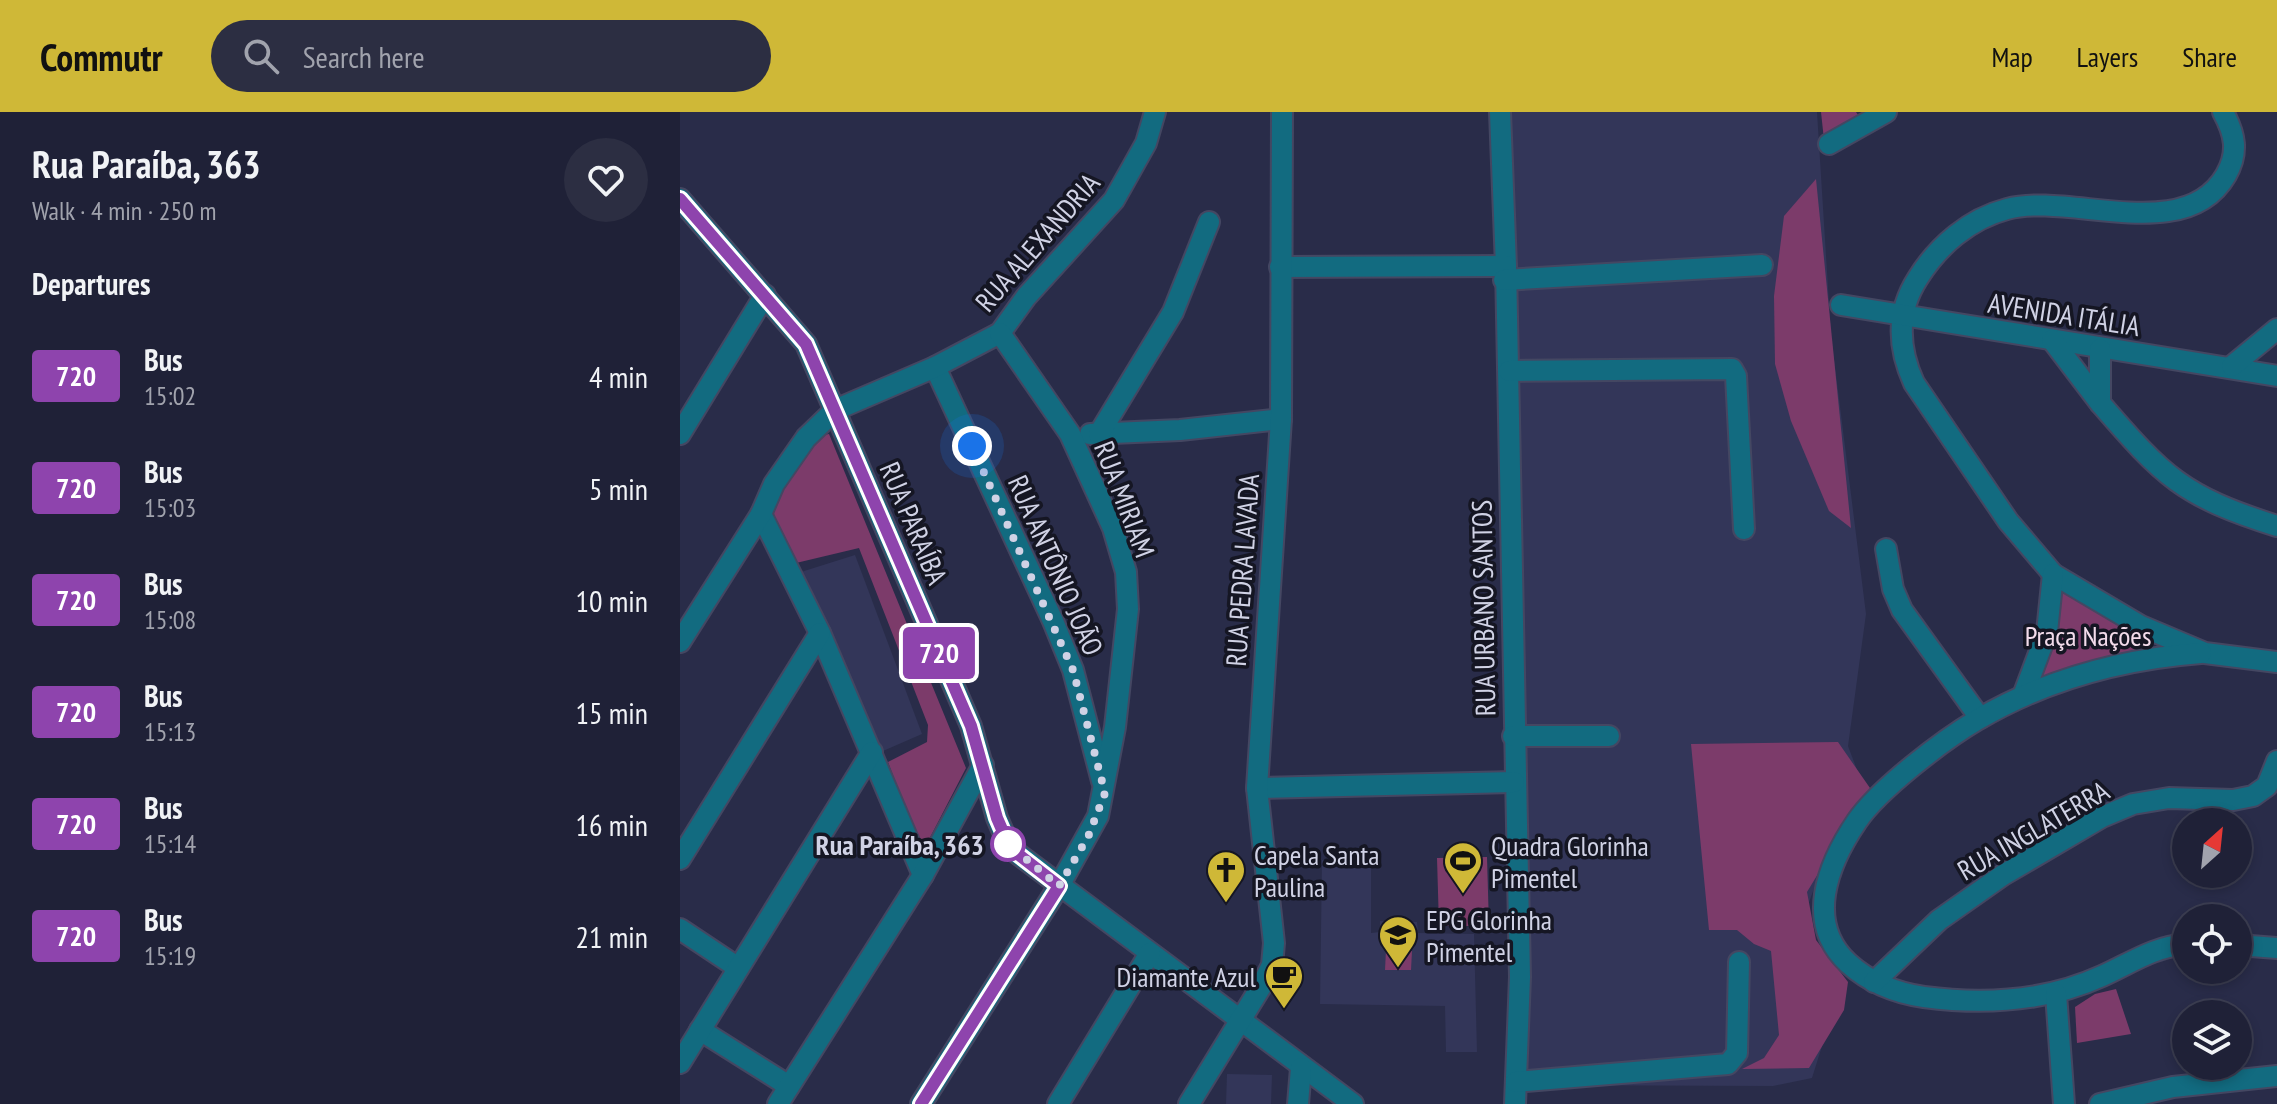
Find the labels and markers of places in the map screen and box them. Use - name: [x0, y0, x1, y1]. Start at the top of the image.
- place label: Rua Paraíba, 363: [816, 826, 984, 863]
- marker: Rua Paraíba, 363: [991, 827, 1025, 861]
- place label: Quadra Glorinha Pimentel: [1491, 827, 1649, 896]
- place label: Capela Santa Paulina: [1254, 836, 1379, 905]
- sports icon: Quadra Glorinha Pimentel: [1442, 840, 1484, 895]
- church icon: Capela Santa Paulina: [1205, 849, 1247, 904]
- place label: EPG Glorinha Pimentel: [1426, 901, 1552, 970]
- school or university icon: EPG Glorinha Pimentel: [1377, 914, 1419, 969]
- cafe icon: Diamante Azul: [1263, 955, 1305, 1010]
- place label: Diamante Azul: [1117, 958, 1256, 995]

